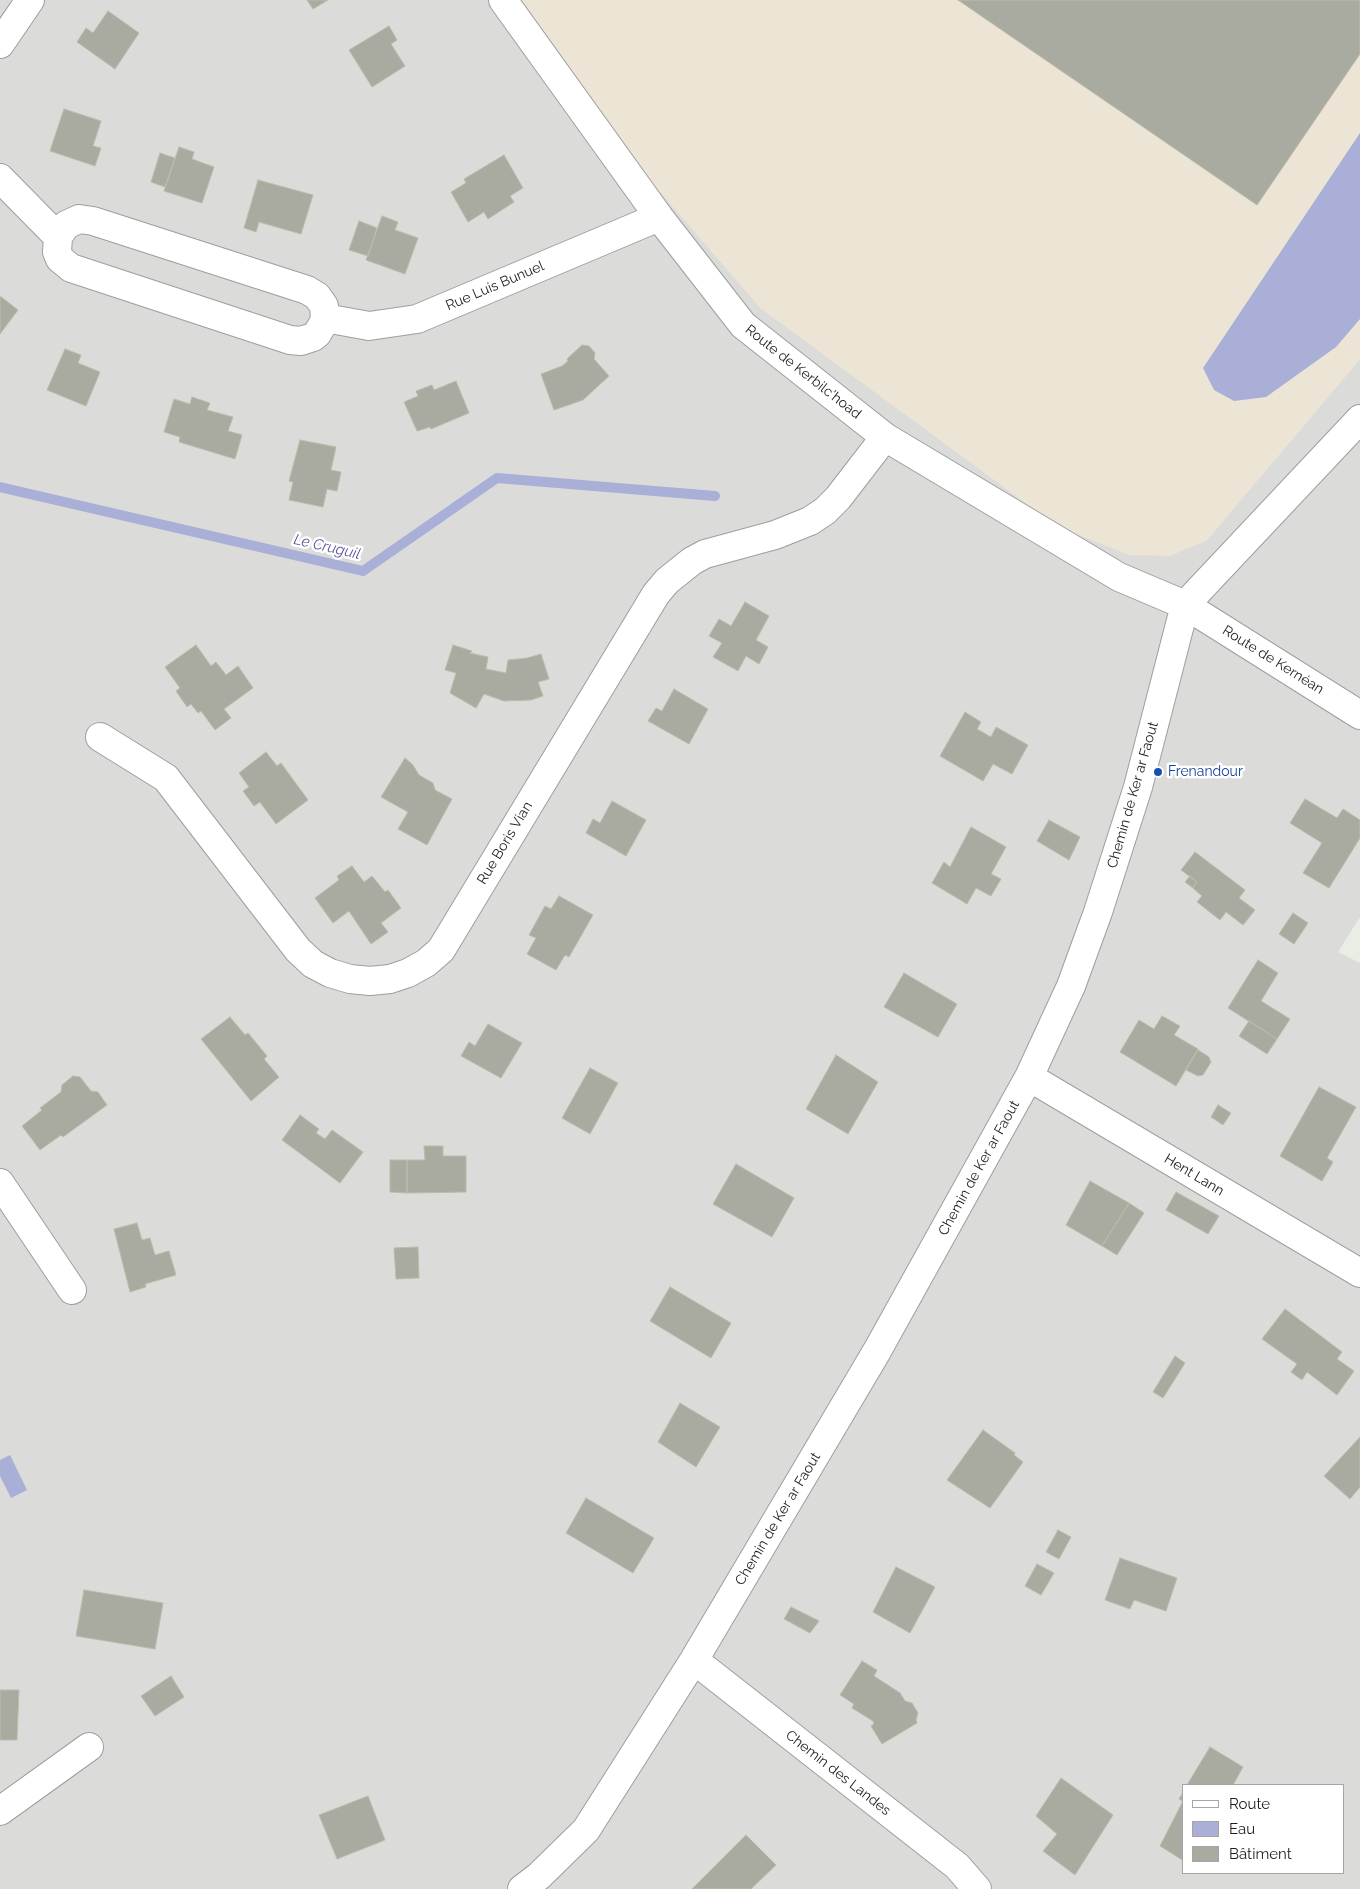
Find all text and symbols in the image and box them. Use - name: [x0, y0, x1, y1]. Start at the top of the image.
- street label: Rue Luis Bunuel: [443, 258, 547, 314]
- street label: Route de Kerbilc'hoad: [742, 321, 864, 423]
- water label: Le Cruguil: [292, 531, 362, 563]
- street label: Route de Kernéan: [1219, 622, 1327, 698]
- street label: Chemin de Ker ar Faout: [1104, 720, 1162, 870]
- place label: Frenandour: [1168, 764, 1243, 780]
- marker: Frenandour: [1152, 766, 1164, 778]
- street label: Rue Boris Vian: [474, 799, 536, 887]
- street label: Chemin de Ker ar Faout: [935, 1098, 1023, 1238]
- street label: Hent Lann: [1161, 1151, 1227, 1199]
- street label: Chemin de Ker ar Faout: [732, 1450, 824, 1588]
- street label: Chemin des Landes: [782, 1727, 894, 1819]
- legend: [1182, 1784, 1345, 1874]
- text: Route: [1229, 1795, 1270, 1813]
- text: Eau: [1229, 1820, 1255, 1838]
- text: Bâtiment: [1229, 1845, 1292, 1863]

